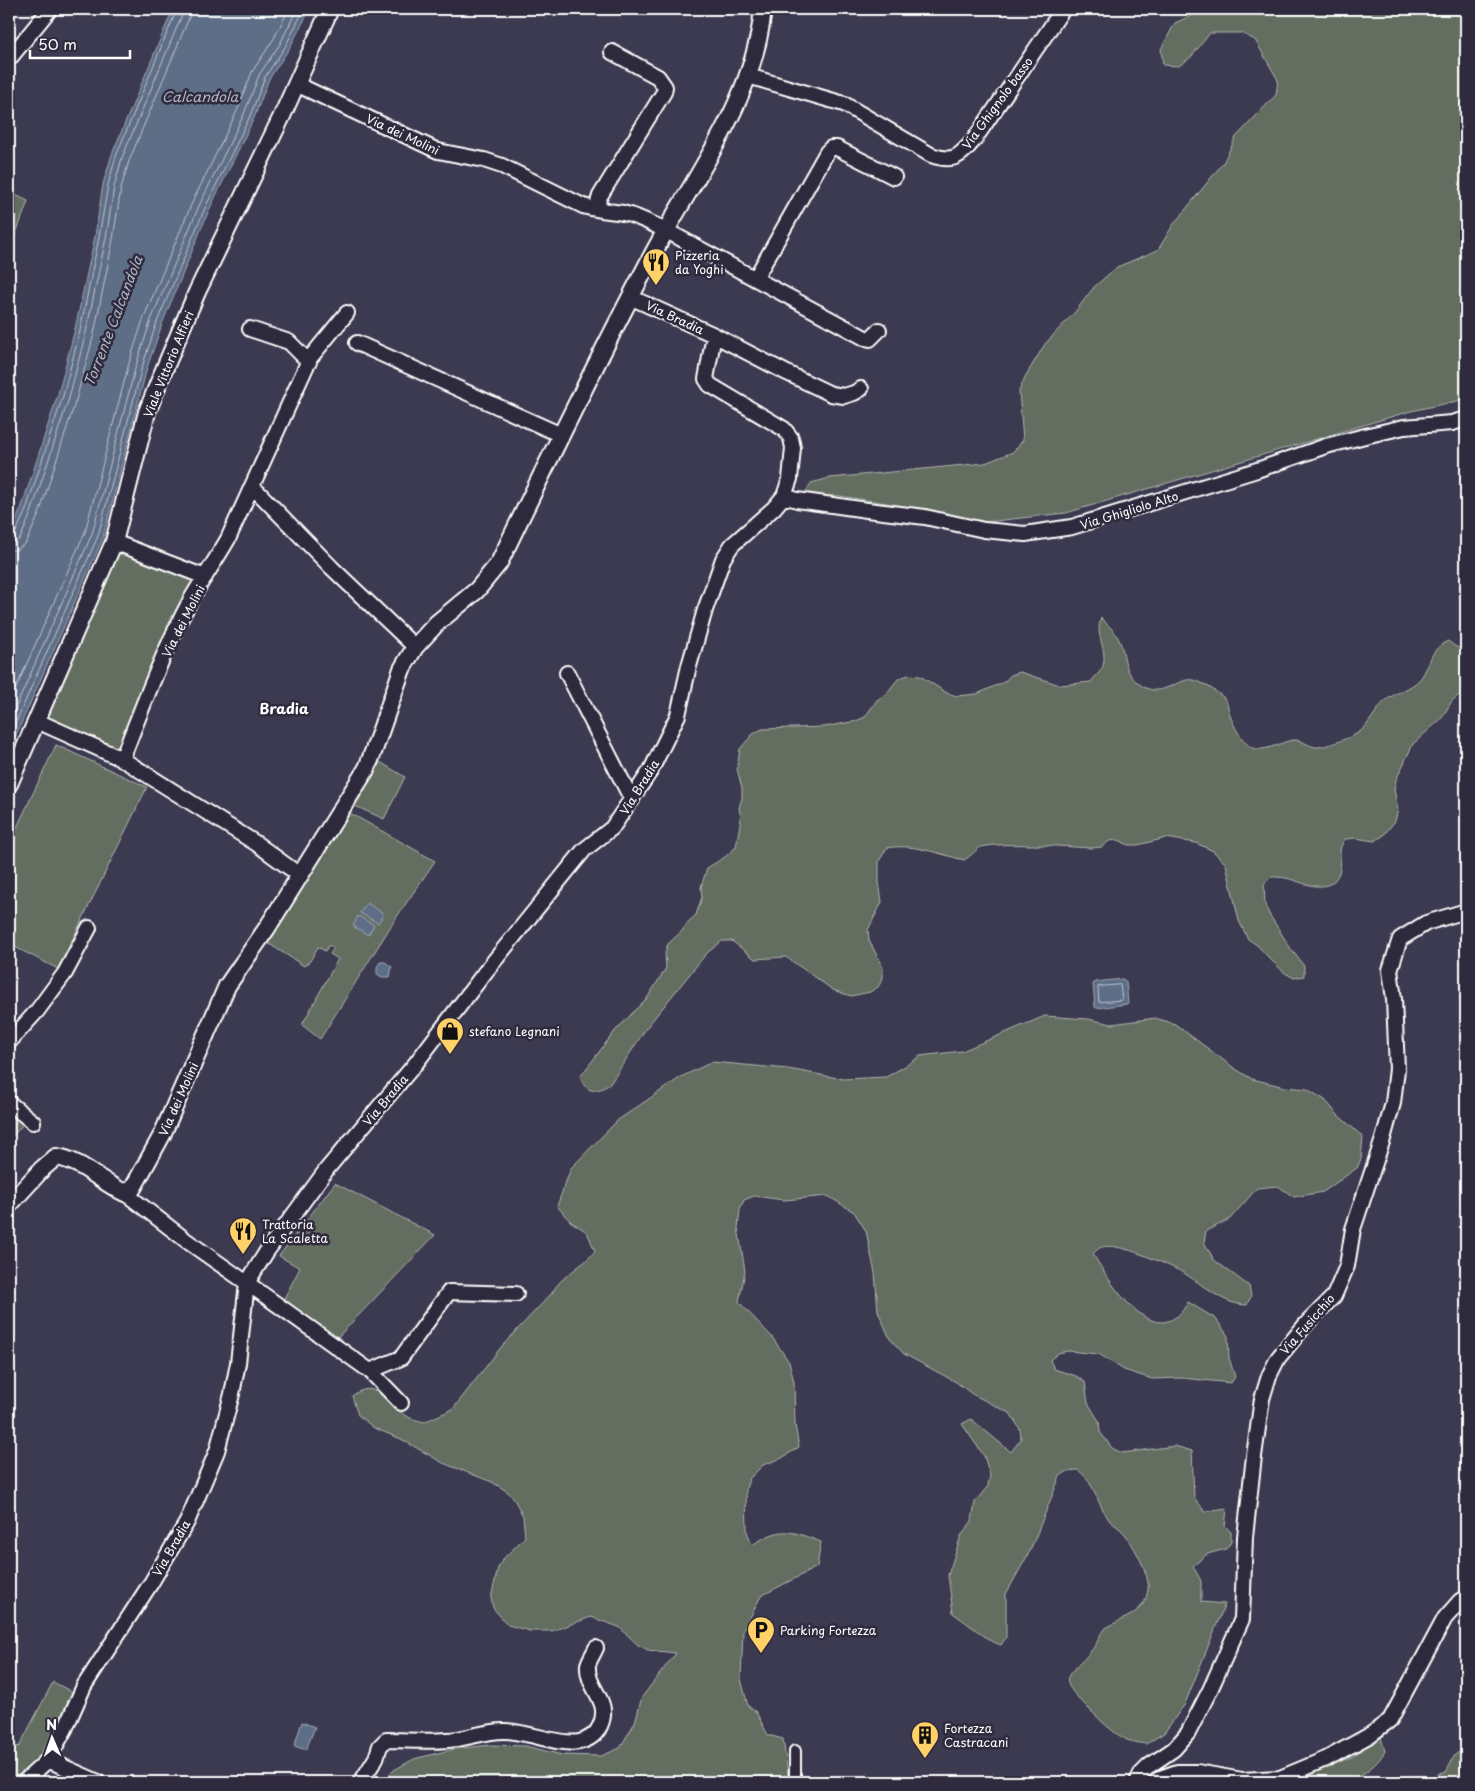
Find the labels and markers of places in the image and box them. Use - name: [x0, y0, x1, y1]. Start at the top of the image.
- place label: Pizzeria da Yoghi: [675, 246, 724, 278]
- restaurant icon: Pizzeria da Yoghi: [641, 247, 671, 286]
- shop icon: stefano Legnani: [435, 1016, 465, 1055]
- place label: stefano Legnani: [469, 1022, 560, 1040]
- place label: Trattoria La Scaletta: [262, 1215, 329, 1247]
- restaurant icon: Trattoria La Scaletta: [228, 1216, 258, 1255]
- parking icon: Parking Fortezza: [746, 1615, 776, 1654]
- place label: Parking Fortezza: [780, 1621, 877, 1639]
- place label: Fortezza Castracani: [944, 1719, 1009, 1751]
- building icon: Fortezza Castracani: [910, 1720, 940, 1759]

